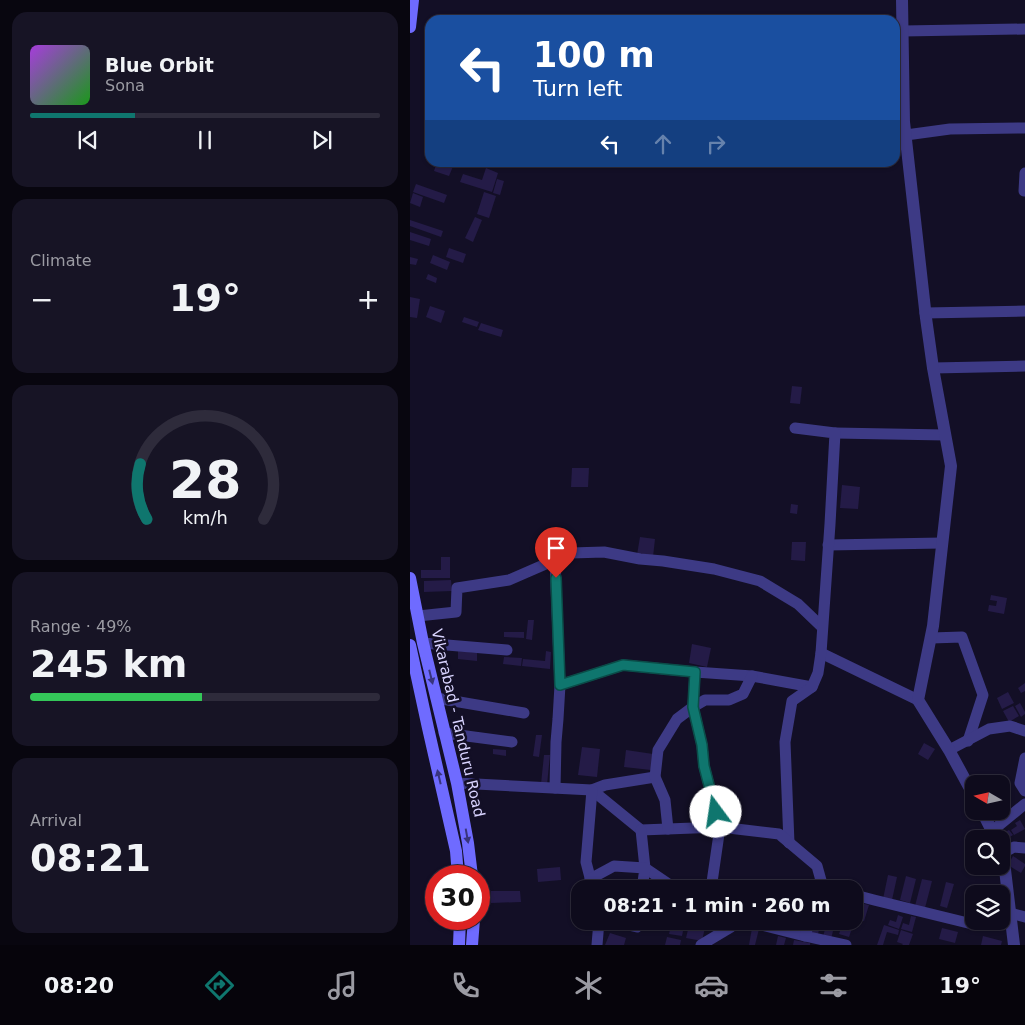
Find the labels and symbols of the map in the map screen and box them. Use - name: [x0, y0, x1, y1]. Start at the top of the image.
- pin: [535, 527, 577, 578]
- street label: Vikarabad - Tanduru Road: [428, 627, 488, 819]
- one-way arrow: [427, 670, 435, 685]
- one-way arrow: [435, 770, 443, 785]
- north arrow: [965, 775, 1010, 820]
- position arrow: [689, 785, 741, 837]
- one-way arrow: [463, 828, 471, 844]
- speed limit sign: 30: [425, 865, 490, 930]

